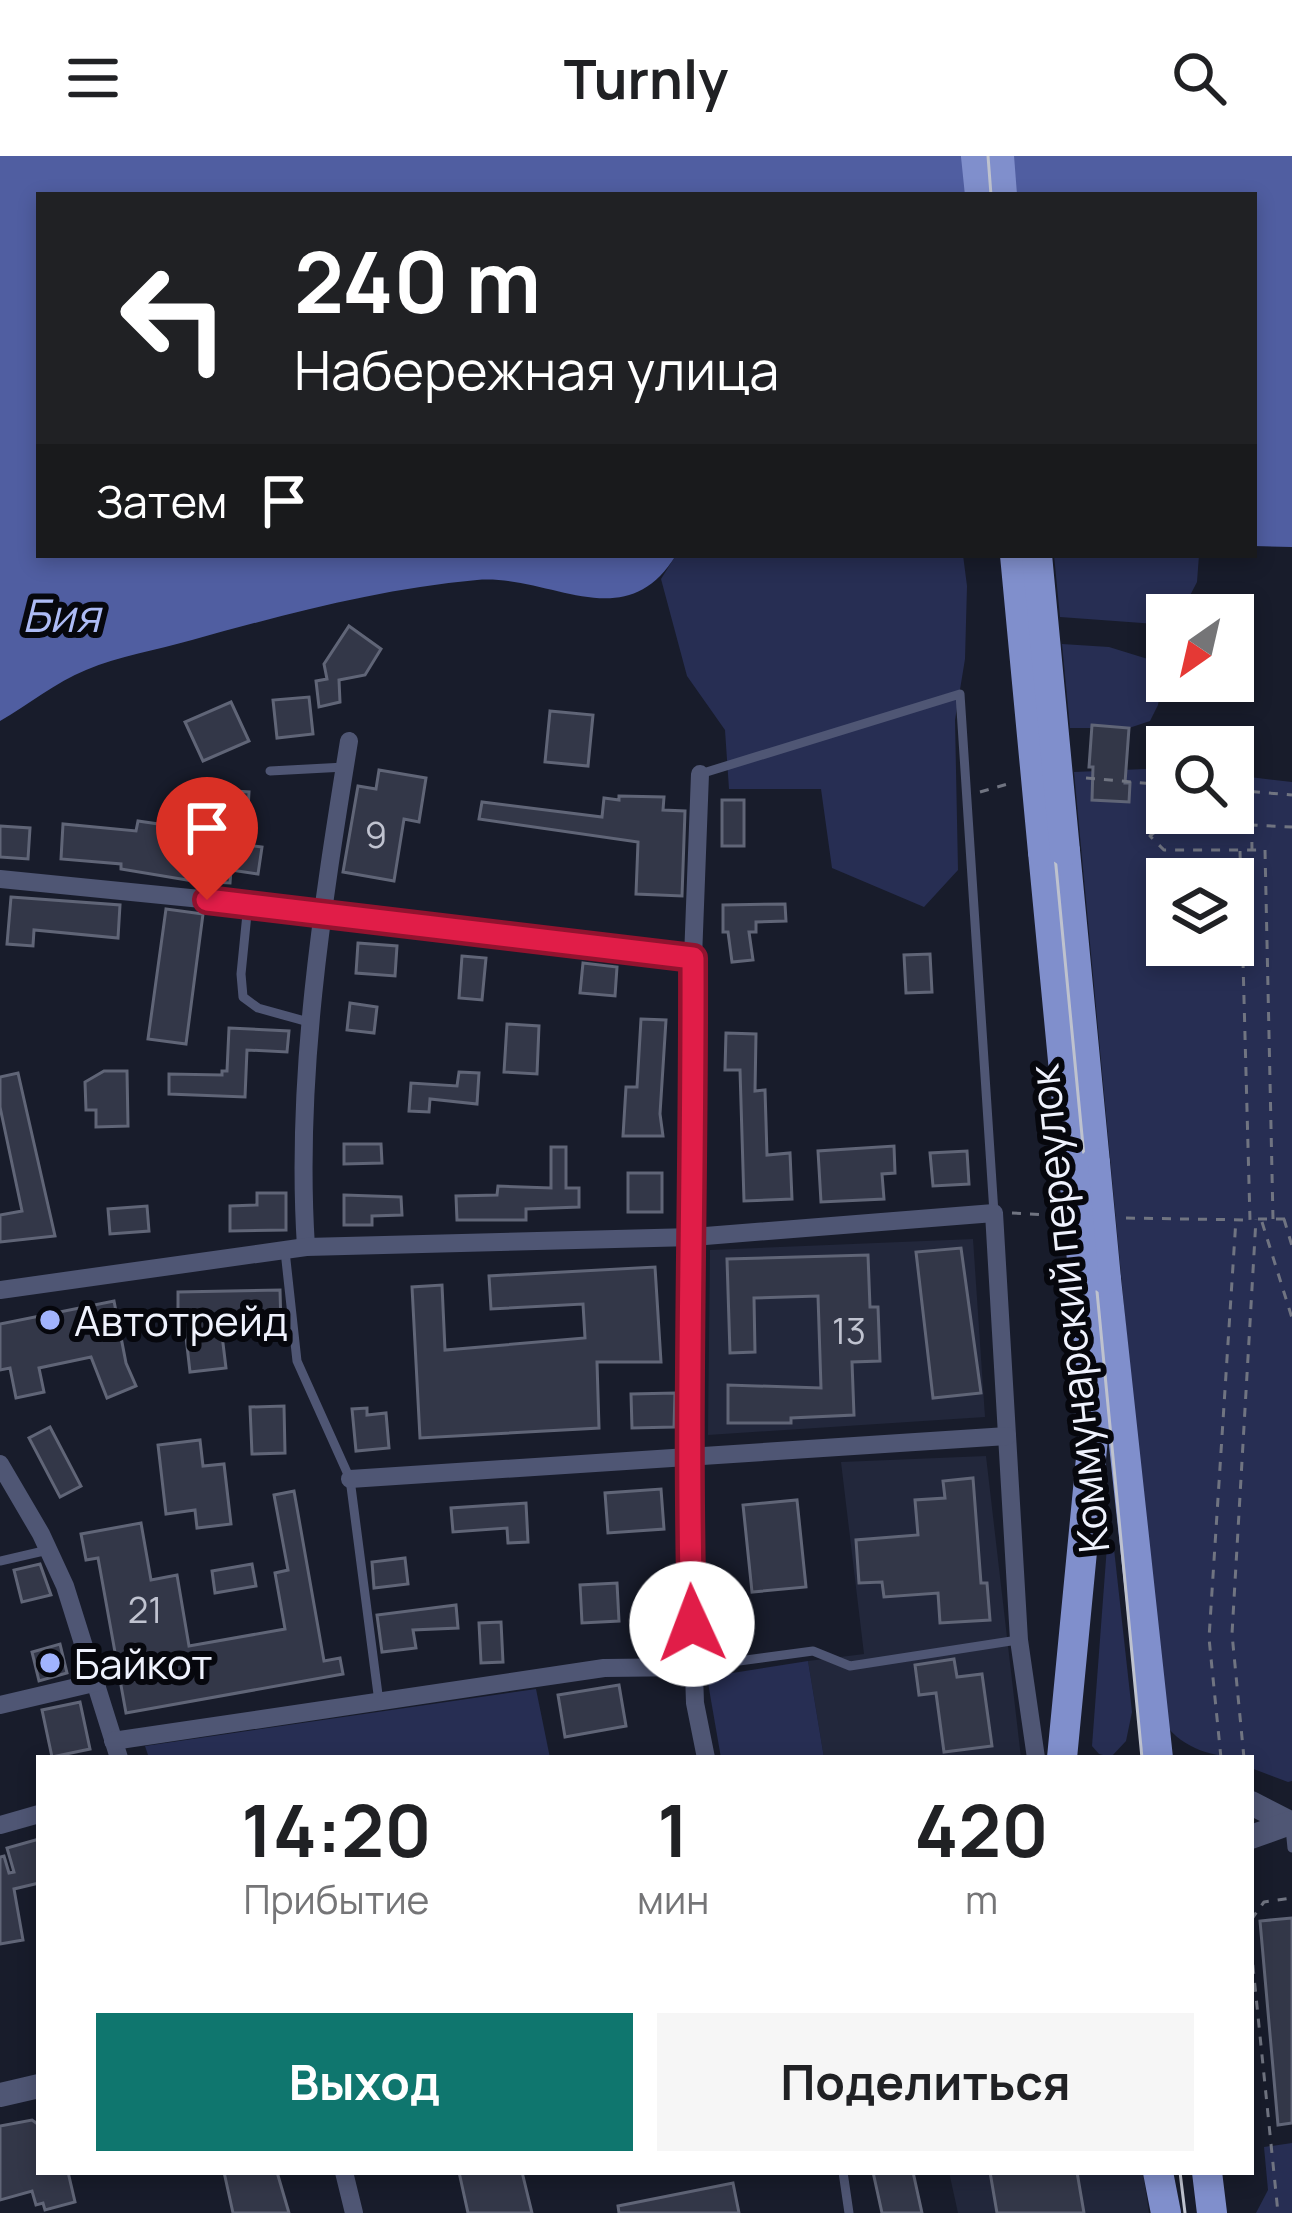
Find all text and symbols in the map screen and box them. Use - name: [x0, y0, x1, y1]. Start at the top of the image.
- text: Turnly: [564, 41, 728, 115]
- icon: menu: [60, 45, 126, 111]
- icon: search: [1166, 45, 1232, 111]
- text: 240 m: [294, 223, 541, 338]
- icon: left: [96, 240, 252, 396]
- text: Набережная улица: [294, 332, 779, 406]
- icon: arrive: [251, 468, 317, 534]
- text: Затем: [96, 470, 227, 532]
- water label: Бия: [22, 584, 103, 646]
- north arrow: [1146, 594, 1254, 702]
- map controls: [1146, 594, 1254, 966]
- button: search: [1146, 726, 1254, 834]
- pin: [156, 777, 258, 900]
- icon: arrive: [174, 795, 240, 861]
- house number: 9: [365, 810, 387, 859]
- button: layers: [1146, 858, 1254, 966]
- street label: Коммунарский переулок: [1013, 1061, 1122, 1556]
- place label: Автотрейд: [74, 1291, 288, 1349]
- house number: 13: [832, 1306, 866, 1355]
- marker: Автотрейд: [37, 1307, 63, 1333]
- position arrow: [629, 1561, 755, 1687]
- house number: 21: [128, 1585, 162, 1634]
- place label: Байкот: [74, 1634, 213, 1692]
- marker: Байкот: [37, 1650, 63, 1676]
- text: 14:20: [241, 1780, 432, 1879]
- text: 1: [657, 1780, 689, 1879]
- text: 420: [915, 1780, 1049, 1879]
- text: Прибытие: [244, 1872, 429, 1926]
- text: мин: [637, 1872, 709, 1926]
- text: m: [965, 1872, 998, 1926]
- button: Выход: [96, 2013, 633, 2151]
- button: Поделиться: [657, 2013, 1194, 2151]

